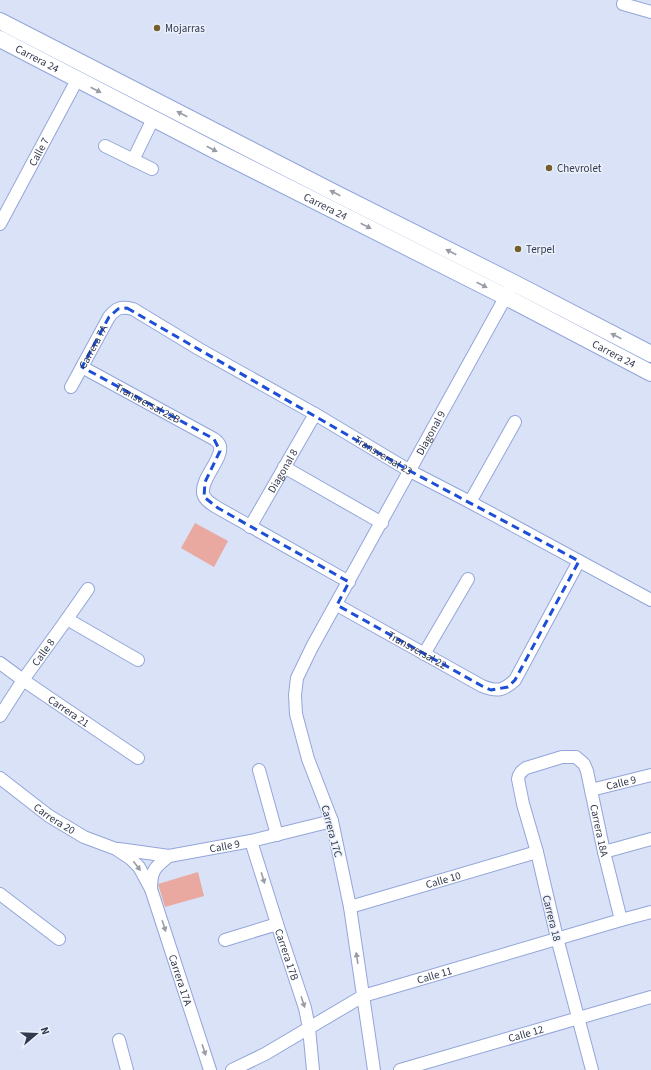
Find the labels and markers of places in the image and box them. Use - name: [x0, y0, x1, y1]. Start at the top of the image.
- place label: Mojarras: [165, 21, 205, 36]
- marker: Mojarras: [152, 23, 162, 33]
- place label: Chevrolet: [557, 161, 602, 176]
- marker: Chevrolet: [544, 163, 554, 173]
- place label: Terpel: [526, 242, 555, 257]
- marker: Terpel: [513, 244, 523, 254]

